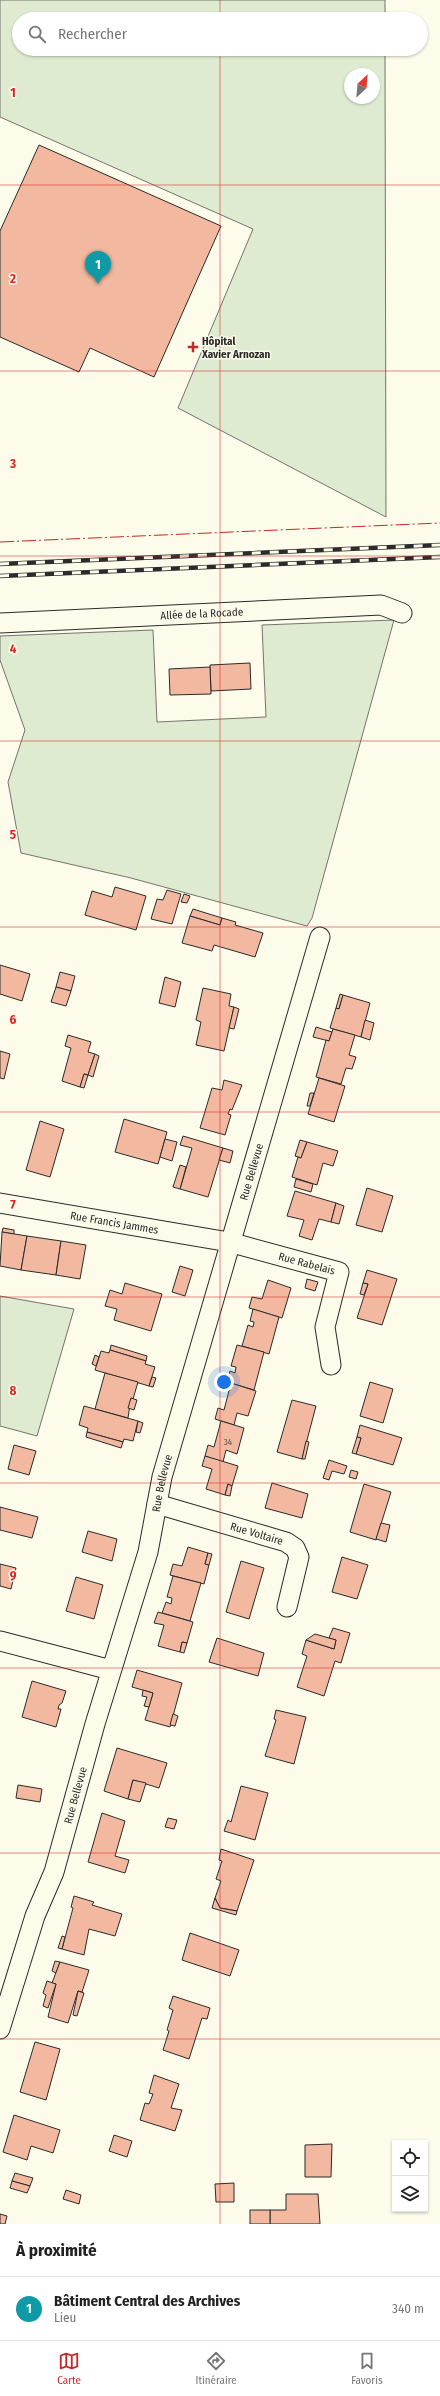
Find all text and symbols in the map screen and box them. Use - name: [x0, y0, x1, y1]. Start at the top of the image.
- search box: [12, 12, 428, 56]
- icon: search: [26, 23, 48, 45]
- text: Rechercher: [58, 25, 127, 43]
- north arrow: [344, 68, 380, 104]
- text: 1: [10, 85, 16, 100]
- pin: 1: [85, 251, 111, 284]
- text: 2: [9, 271, 16, 286]
- place label: Hôpital Xavier Arnozan: [201, 335, 270, 361]
- marker: Hôpital Xavier Arnozan: [187, 341, 199, 353]
- text: 3: [9, 456, 16, 471]
- street label: Allée de la Rocade: [160, 605, 243, 622]
- text: 4: [10, 641, 17, 656]
- text: 5: [10, 827, 16, 842]
- text: 6: [10, 1012, 17, 1027]
- street label: Rue Bellevue: [237, 1142, 266, 1202]
- text: 7: [10, 1197, 16, 1212]
- street label: Rue Francis Jammes: [69, 1209, 160, 1236]
- street label: Rue Rabelais: [277, 1249, 337, 1277]
- your location: [214, 1372, 234, 1392]
- text: 8: [10, 1383, 17, 1398]
- house number: 34: [224, 1437, 233, 1447]
- street label: Rue Bellevue: [149, 1453, 175, 1513]
- street label: Rue Voltaire: [229, 1519, 285, 1547]
- text: 9: [10, 1568, 17, 1583]
- street label: Rue Bellevue: [61, 1765, 89, 1825]
- map controls: [392, 2140, 428, 2212]
- button: locate: [392, 2140, 428, 2176]
- button: layers: [392, 2176, 428, 2212]
- text: À proximité: [16, 2240, 97, 2261]
- text: Bâtiment Central des Archives: [54, 2292, 240, 2310]
- text: 1: [26, 2301, 32, 2316]
- text: 340 m: [392, 2301, 424, 2316]
- text: Lieu: [54, 2310, 76, 2325]
- tab: Carte: [57, 2350, 81, 2387]
- tab: Itinéraire: [196, 2350, 237, 2387]
- tab: Favoris: [351, 2350, 383, 2387]

